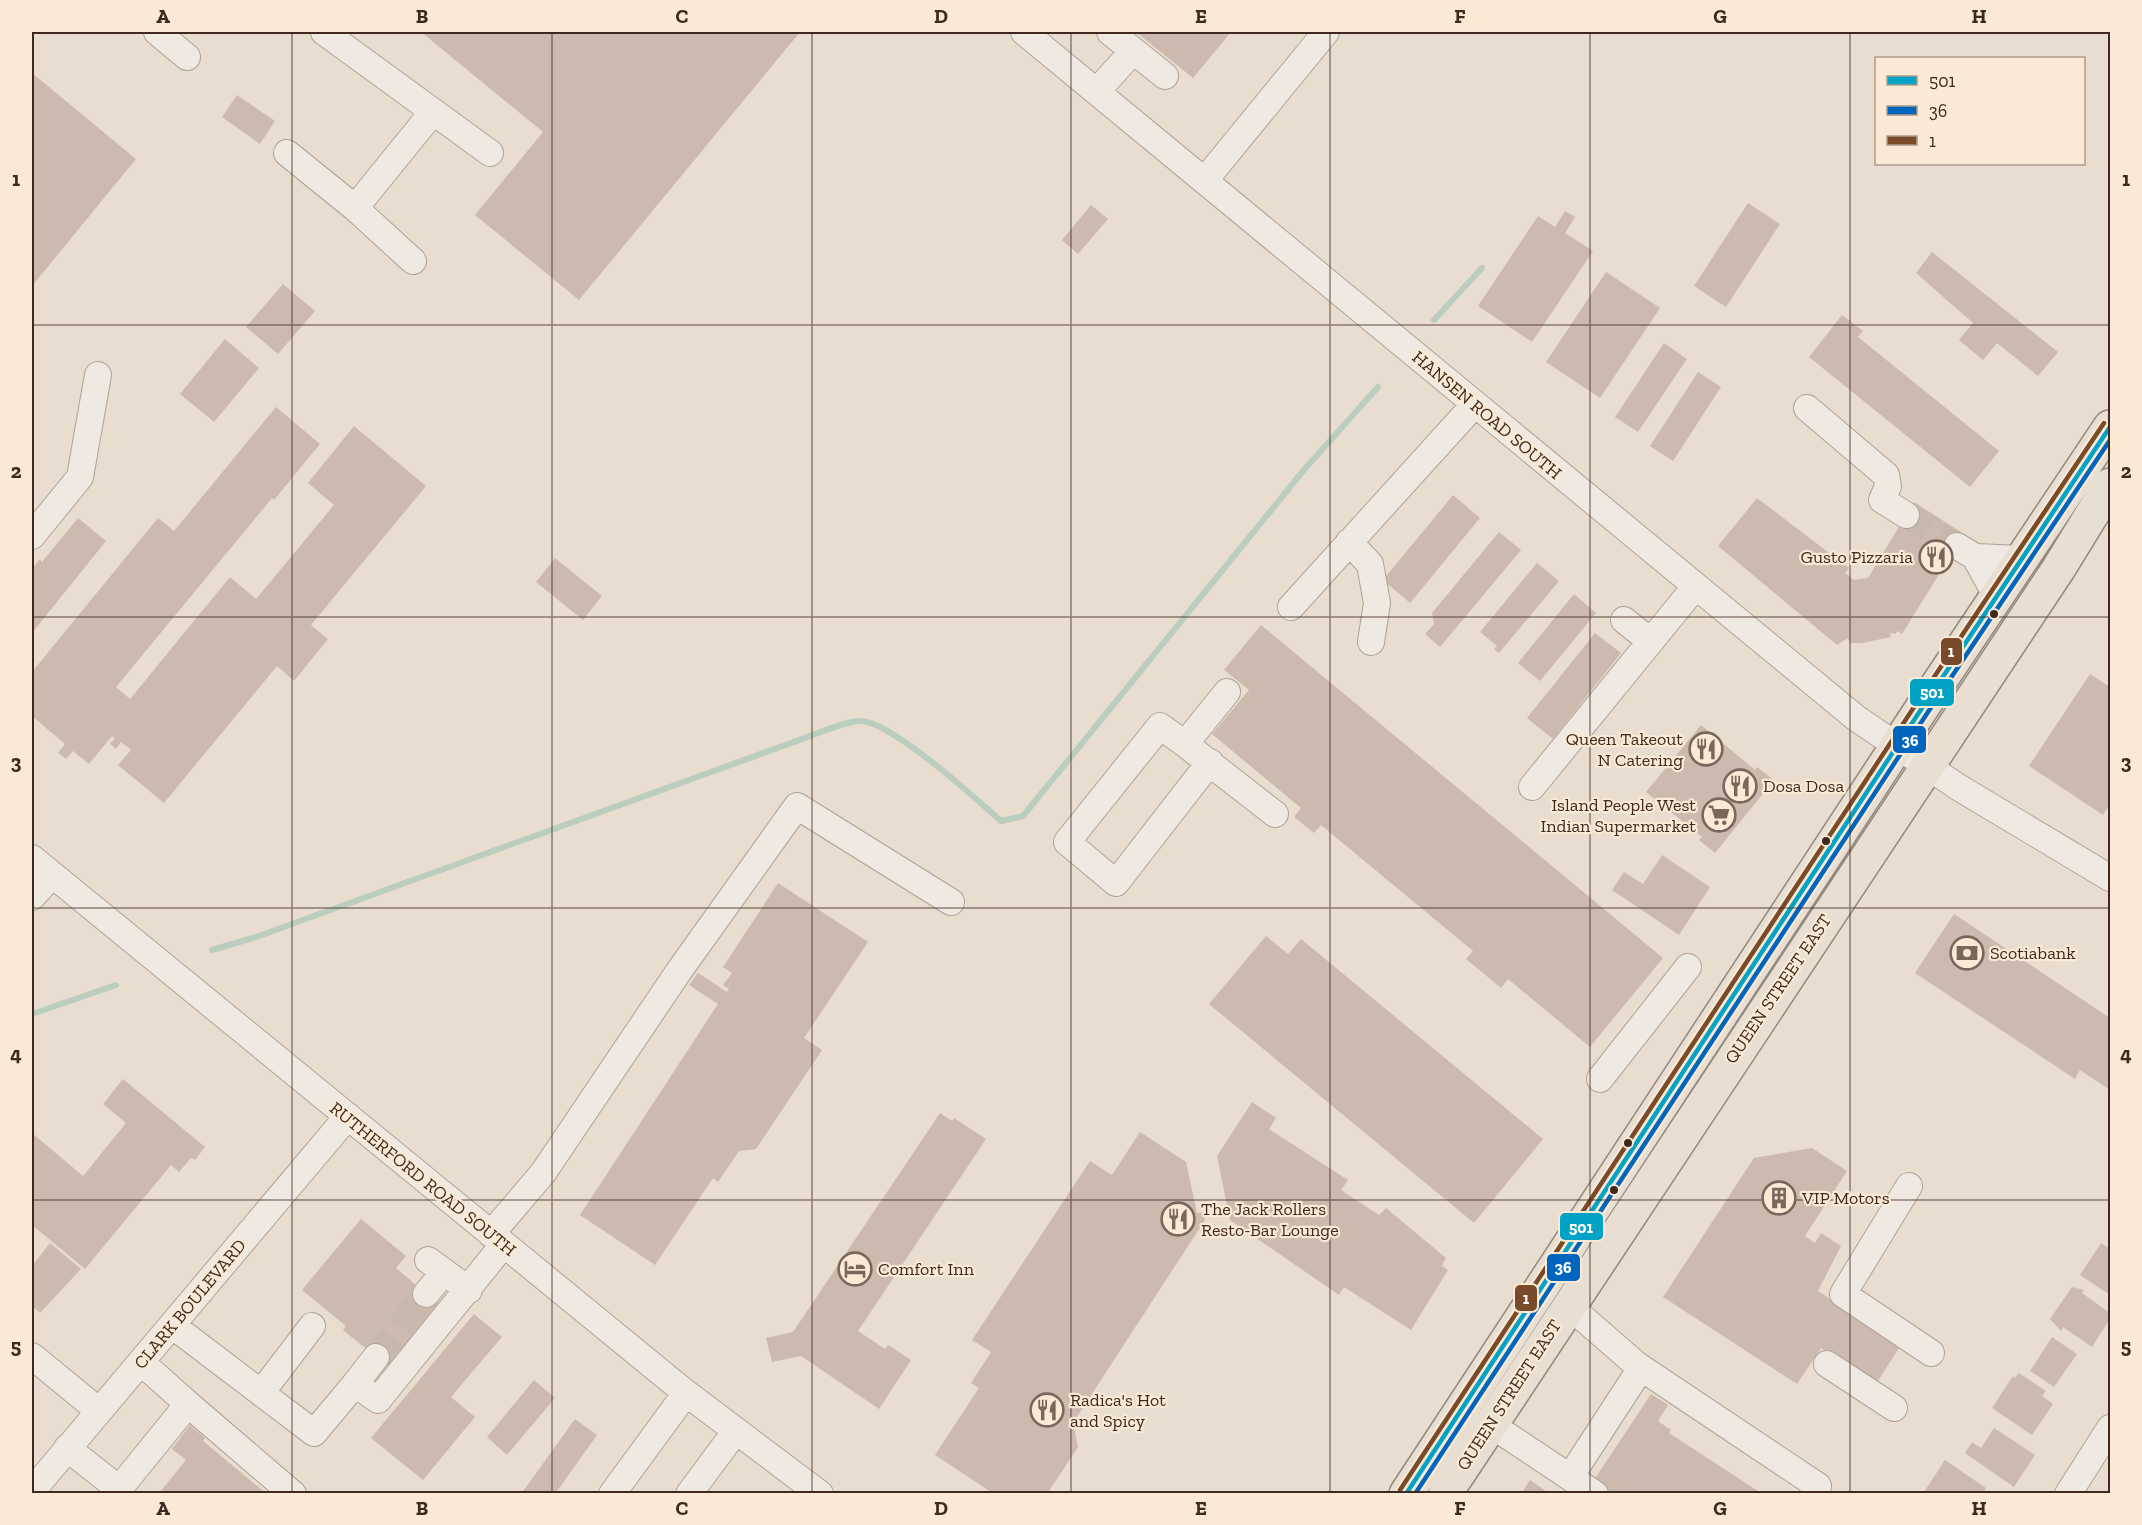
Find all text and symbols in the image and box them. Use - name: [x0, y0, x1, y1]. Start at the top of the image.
- text: A: [156, 4, 170, 28]
- text: B: [416, 4, 428, 28]
- text: C: [676, 4, 689, 28]
- text: D: [934, 4, 948, 28]
- text: E: [1195, 4, 1207, 28]
- text: F: [1454, 4, 1466, 28]
- text: G: [1713, 4, 1727, 28]
- text: H: [1971, 4, 1987, 28]
- legend: [1875, 57, 2085, 165]
- text: 501: [1929, 70, 1956, 92]
- text: 36: [1929, 100, 1947, 122]
- text: 1: [1929, 130, 1936, 152]
- text: 1: [12, 167, 20, 191]
- text: 1: [2122, 167, 2130, 191]
- street label: HANSEN ROAD SOUTH: [1408, 346, 1566, 484]
- text: 2: [11, 459, 22, 483]
- text: 2: [2121, 459, 2132, 483]
- restaurant icon: Gusto Pizzaria: [1918, 539, 1954, 575]
- place label: Gusto Pizzaria: [1801, 546, 1913, 568]
- unlabelled marker: [1988, 608, 2000, 620]
- line badge: 1: [1940, 637, 1963, 666]
- text: 1: [1948, 642, 1955, 661]
- line badge: 501: [1909, 678, 1955, 707]
- text: 501: [1920, 683, 1945, 702]
- line badge: 36: [1892, 725, 1927, 754]
- place label: Queen Takeout N Catering: [1566, 728, 1683, 771]
- restaurant icon: Queen Takeout N Catering: [1688, 731, 1724, 767]
- text: 36: [1901, 731, 1919, 750]
- text: 3: [11, 750, 22, 774]
- text: 3: [2121, 750, 2132, 774]
- restaurant icon: Dosa Dosa: [1722, 768, 1758, 804]
- place label: Dosa Dosa: [1763, 775, 1844, 797]
- place label: Island People West Indian Supermarket: [1540, 794, 1696, 837]
- supermarket icon: Island People West Indian Supermarket: [1701, 797, 1737, 833]
- unlabelled marker: [1820, 835, 1832, 847]
- street label: QUEEN STREET EAST: [1720, 910, 1836, 1068]
- bank icon: Scotiabank: [1949, 935, 1985, 971]
- place label: Scotiabank: [1990, 942, 2076, 964]
- text: 4: [10, 1042, 22, 1066]
- text: 4: [2120, 1042, 2132, 1066]
- street label: RUTHERFORD ROAD SOUTH: [325, 1097, 521, 1261]
- unlabelled marker: [1622, 1137, 1634, 1149]
- building icon: VIP Motors: [1761, 1180, 1797, 1216]
- unlabelled marker: [1608, 1184, 1620, 1196]
- place label: VIP Motors: [1801, 1187, 1890, 1209]
- place label: The Jack Rollers Resto-Bar Lounge: [1201, 1198, 1339, 1241]
- restaurant icon: The Jack Rollers Resto-Bar Lounge: [1160, 1201, 1196, 1237]
- line badge: 501: [1559, 1212, 1604, 1241]
- text: 501: [1569, 1218, 1594, 1237]
- street label: CLARK BOULEVARD: [129, 1235, 251, 1373]
- hotel icon: Comfort Inn: [837, 1251, 873, 1287]
- line badge: 36: [1546, 1253, 1581, 1282]
- place label: Comfort Inn: [878, 1258, 975, 1280]
- text: 36: [1554, 1258, 1572, 1277]
- line badge: 1: [1514, 1284, 1538, 1312]
- text: 1: [1523, 1289, 1530, 1308]
- street label: QUEEN STREET EAST: [1452, 1315, 1566, 1475]
- text: 5: [11, 1334, 21, 1358]
- text: 5: [2121, 1334, 2131, 1358]
- place label: Radica's Hot and Spicy: [1070, 1389, 1166, 1432]
- restaurant icon: Radica's Hot and Spicy: [1029, 1392, 1065, 1428]
- text: A: [156, 1496, 170, 1520]
- text: B: [416, 1496, 428, 1520]
- text: C: [676, 1496, 689, 1520]
- text: D: [934, 1496, 948, 1520]
- text: E: [1195, 1496, 1207, 1520]
- text: F: [1454, 1496, 1466, 1520]
- text: G: [1713, 1496, 1727, 1520]
- text: H: [1971, 1496, 1987, 1520]

